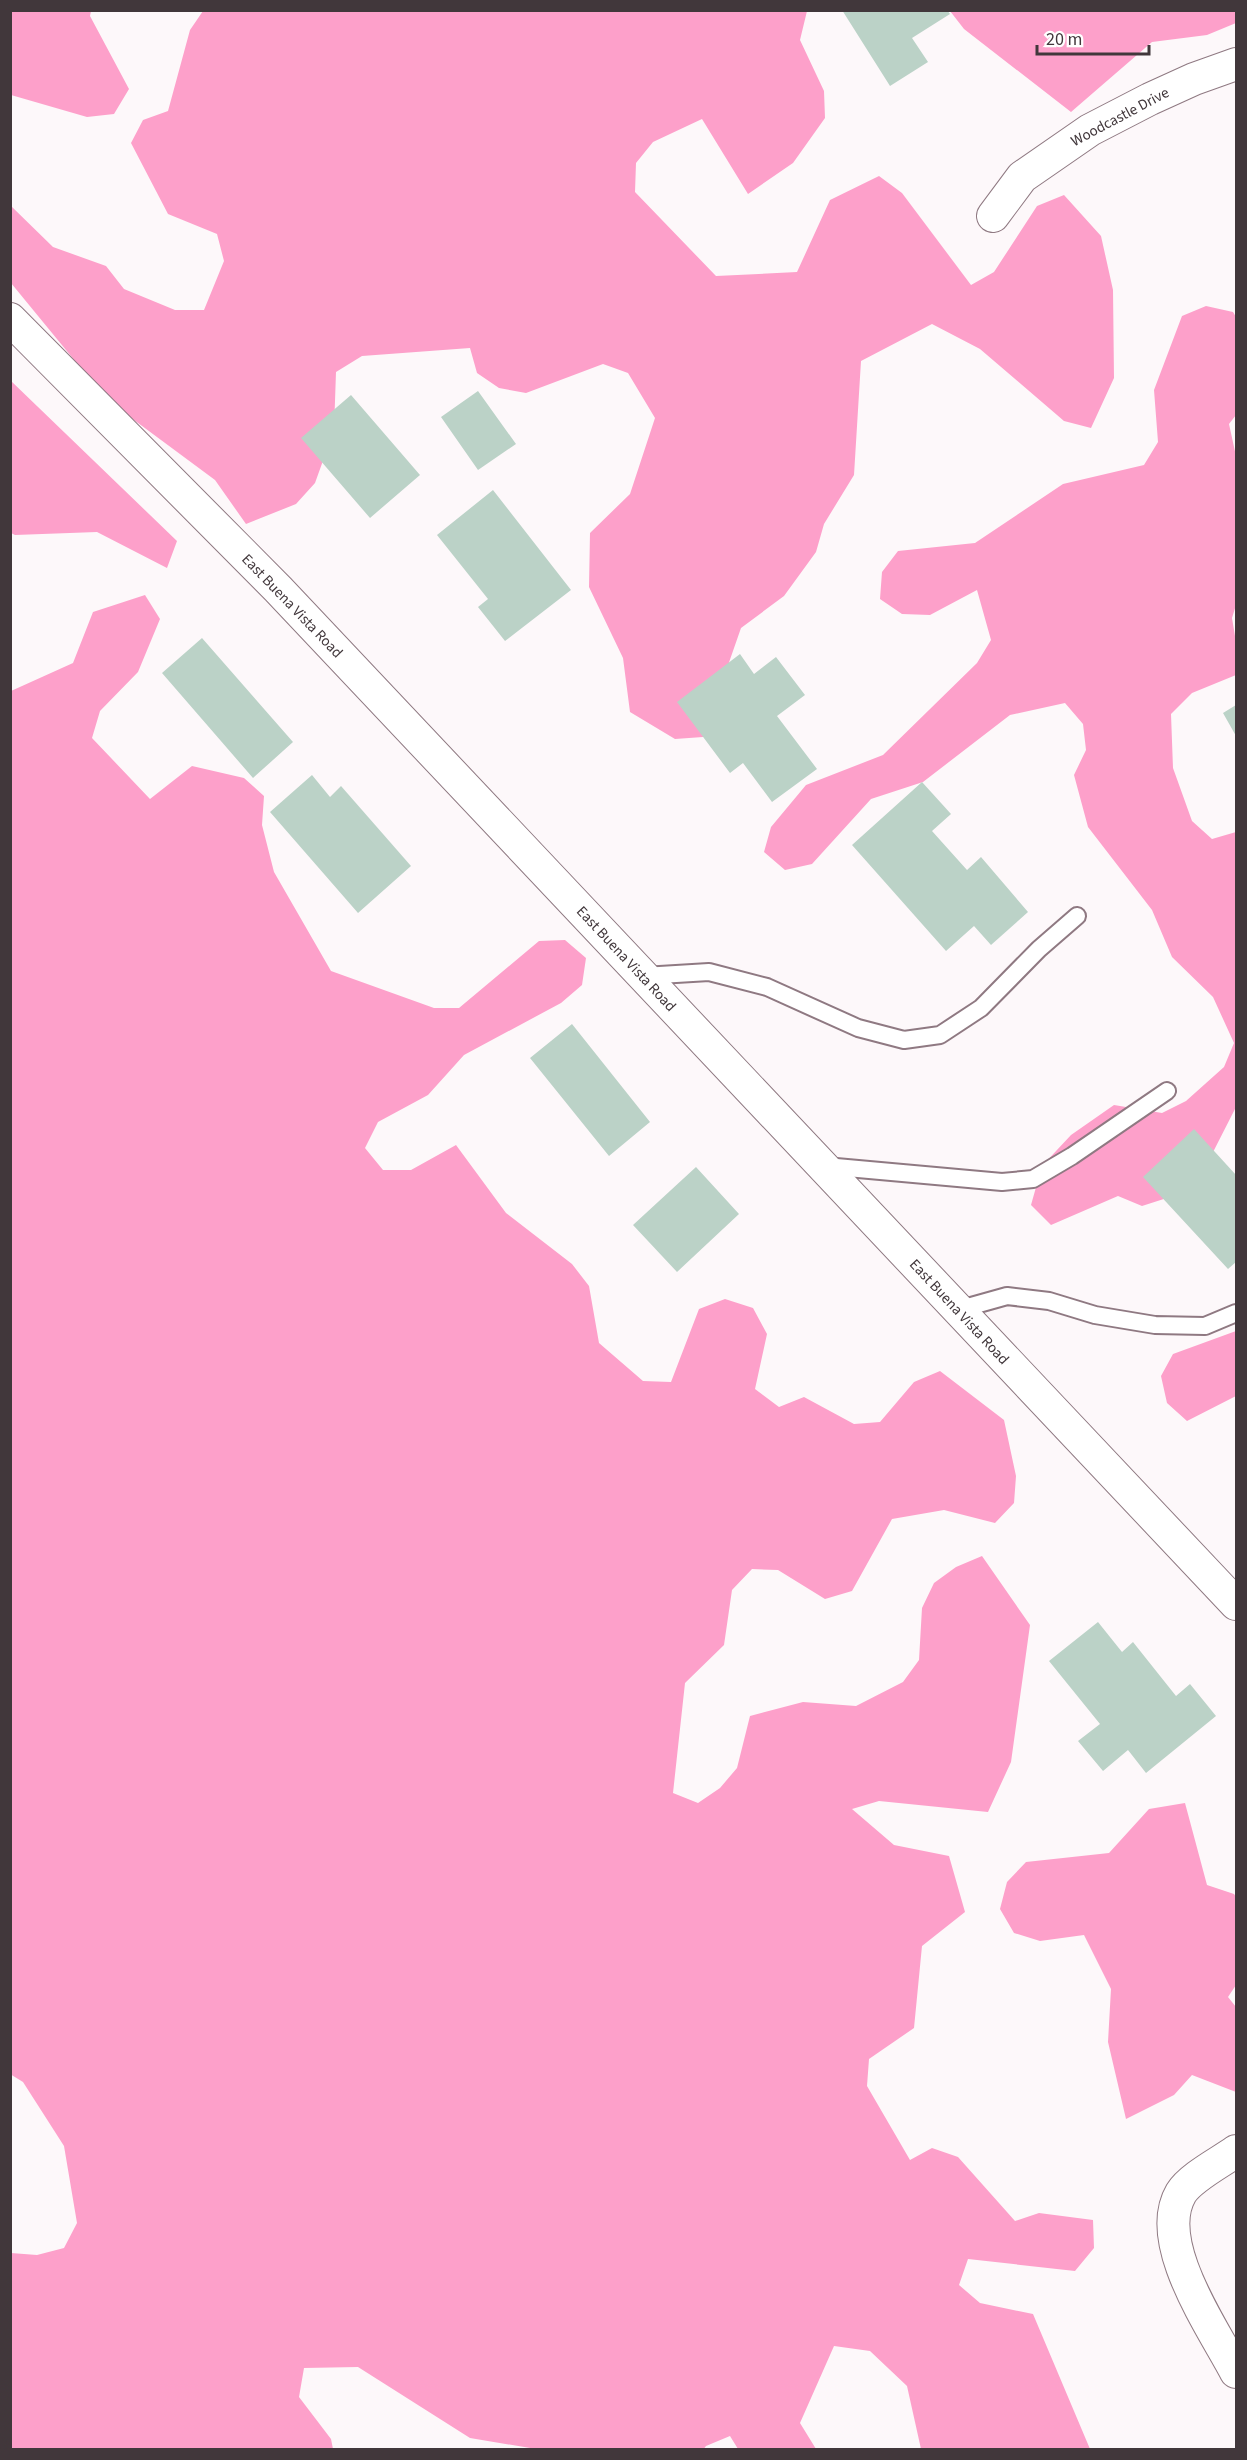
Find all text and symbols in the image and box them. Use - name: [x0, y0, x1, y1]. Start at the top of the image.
- scale bar: [1037, 18, 1150, 56]
- text: 20 m: [1046, 27, 1082, 52]
- street label: Woodcastle Drive: [1067, 82, 1173, 152]
- street label: East Buena Vista Road: [237, 549, 347, 663]
- street label: East Buena Vista Road: [571, 902, 681, 1016]
- street label: East Buena Vista Road: [904, 1255, 1014, 1369]

